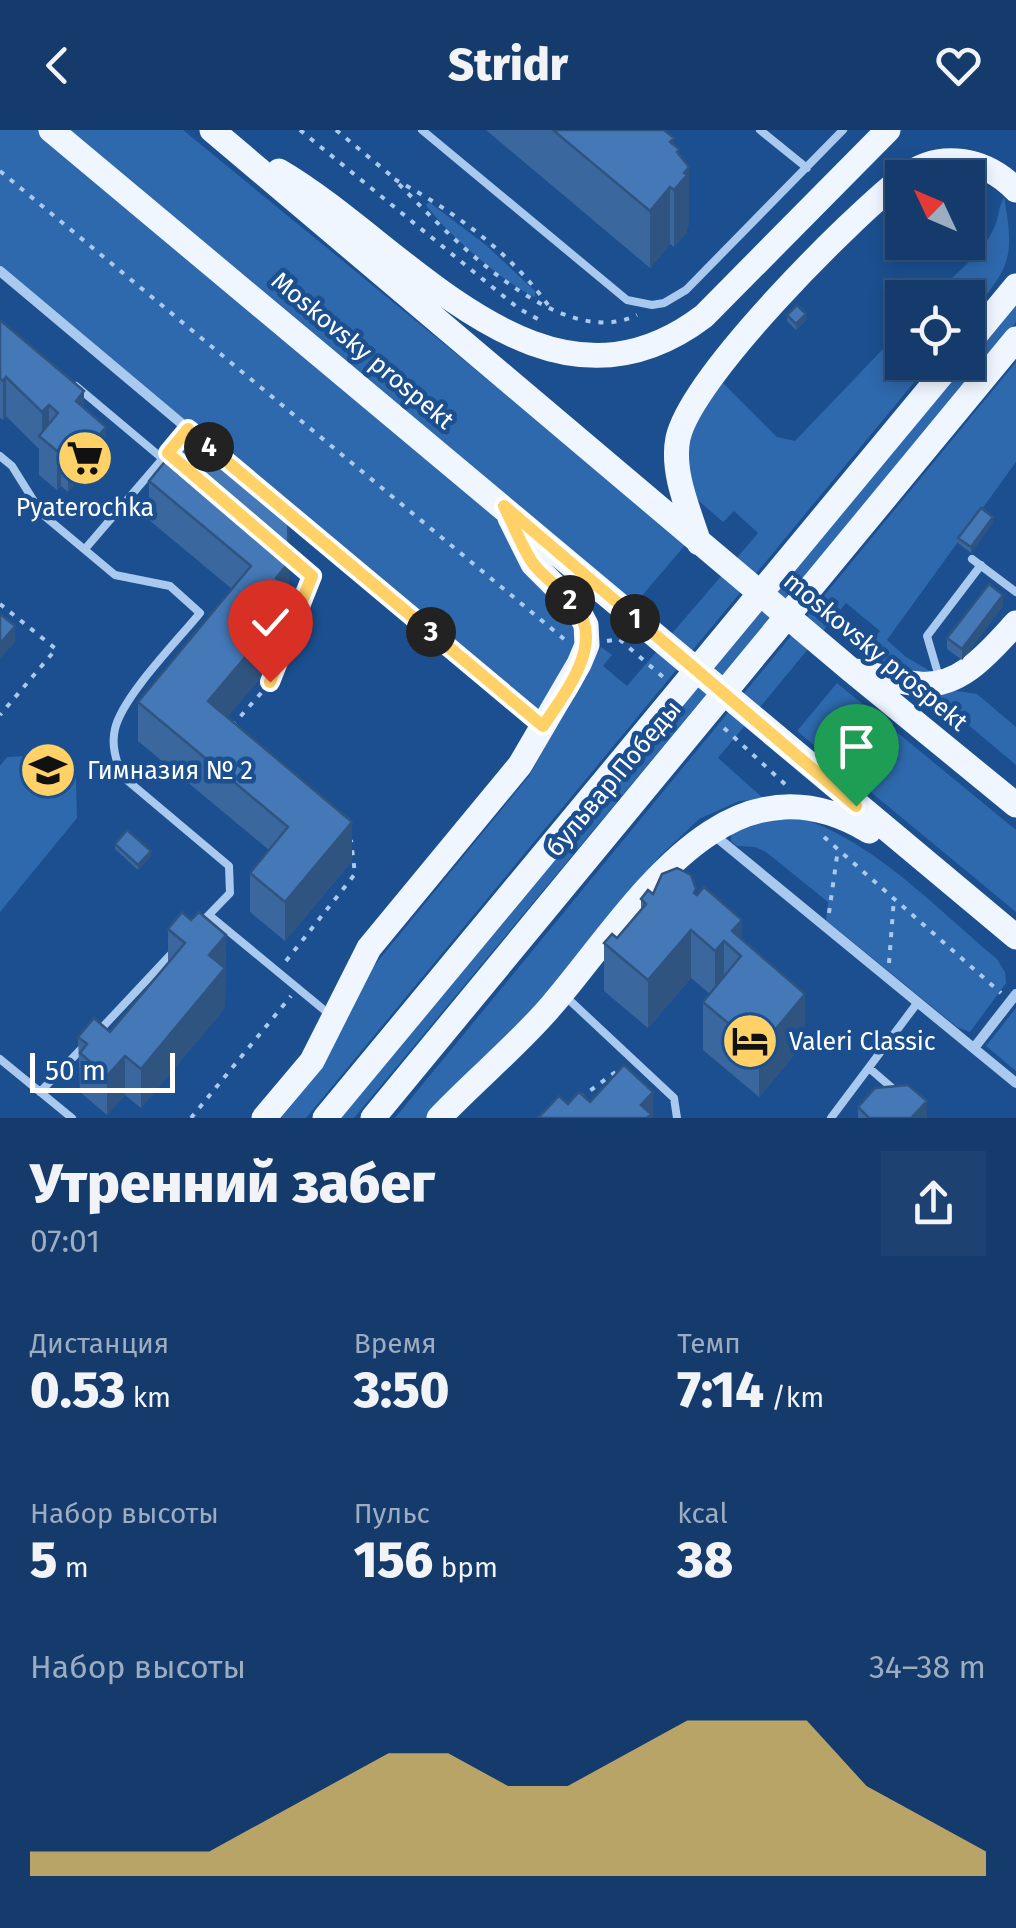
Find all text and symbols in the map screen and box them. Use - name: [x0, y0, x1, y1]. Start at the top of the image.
- icon: back: [30, 38, 85, 93]
- text: Stridr: [448, 38, 568, 92]
- icon: heart: [931, 38, 986, 93]
- north arrow: [885, 160, 985, 260]
- map controls: [885, 160, 985, 380]
- street label: Moskovsky prospekt: [265, 266, 460, 436]
- button: locate: [885, 280, 985, 380]
- pin: 4: [184, 422, 234, 472]
- supermarket icon: Pyaterochka: [55, 428, 115, 488]
- text: 4: [201, 430, 217, 463]
- place label: Pyaterochka: [16, 493, 154, 523]
- street label: moskovsky prospekt: [777, 566, 974, 738]
- pin: 2: [545, 575, 595, 625]
- pin: [228, 580, 313, 683]
- text: 2: [563, 583, 577, 616]
- pin: 1: [610, 594, 660, 644]
- icon: check: [243, 595, 298, 650]
- text: 1: [629, 602, 642, 635]
- pin: 3: [406, 607, 456, 657]
- text: 3: [424, 615, 438, 648]
- street label: бульвар Победы: [540, 695, 688, 863]
- pin: [814, 704, 899, 807]
- icon: arrive: [829, 719, 884, 774]
- school or university icon: Гимназия № 2: [18, 740, 78, 800]
- place label: Гимназия № 2: [87, 756, 253, 786]
- hotel icon: Valeri Classic: [720, 1011, 780, 1071]
- place label: Valeri Classic: [789, 1027, 936, 1057]
- scale bar: [30, 1048, 175, 1093]
- text: 50 m: [45, 1054, 106, 1087]
- text: Утренний забег: [30, 1151, 435, 1217]
- button: share: [881, 1151, 986, 1256]
- text: 07:01: [30, 1222, 100, 1260]
- text: Дистанция: [30, 1327, 169, 1360]
- text: Время: [354, 1327, 437, 1360]
- text: Темп: [677, 1327, 741, 1360]
- text: 0.53: [30, 1360, 125, 1420]
- text: 3:50: [354, 1360, 449, 1420]
- text: 7:14: [677, 1360, 764, 1420]
- text: km: [125, 1381, 171, 1414]
- text: /km: [764, 1381, 824, 1414]
- text: Набор высоты: [30, 1497, 219, 1530]
- text: Пульс: [354, 1497, 430, 1530]
- text: kcal: [677, 1497, 728, 1530]
- text: 5: [30, 1530, 57, 1590]
- text: 156: [354, 1530, 433, 1590]
- text: 38: [677, 1530, 733, 1590]
- text: m: [57, 1551, 89, 1584]
- text: bpm: [433, 1551, 498, 1584]
- text: Набор высоты: [30, 1648, 246, 1686]
- text: 34–38 m: [869, 1648, 986, 1686]

